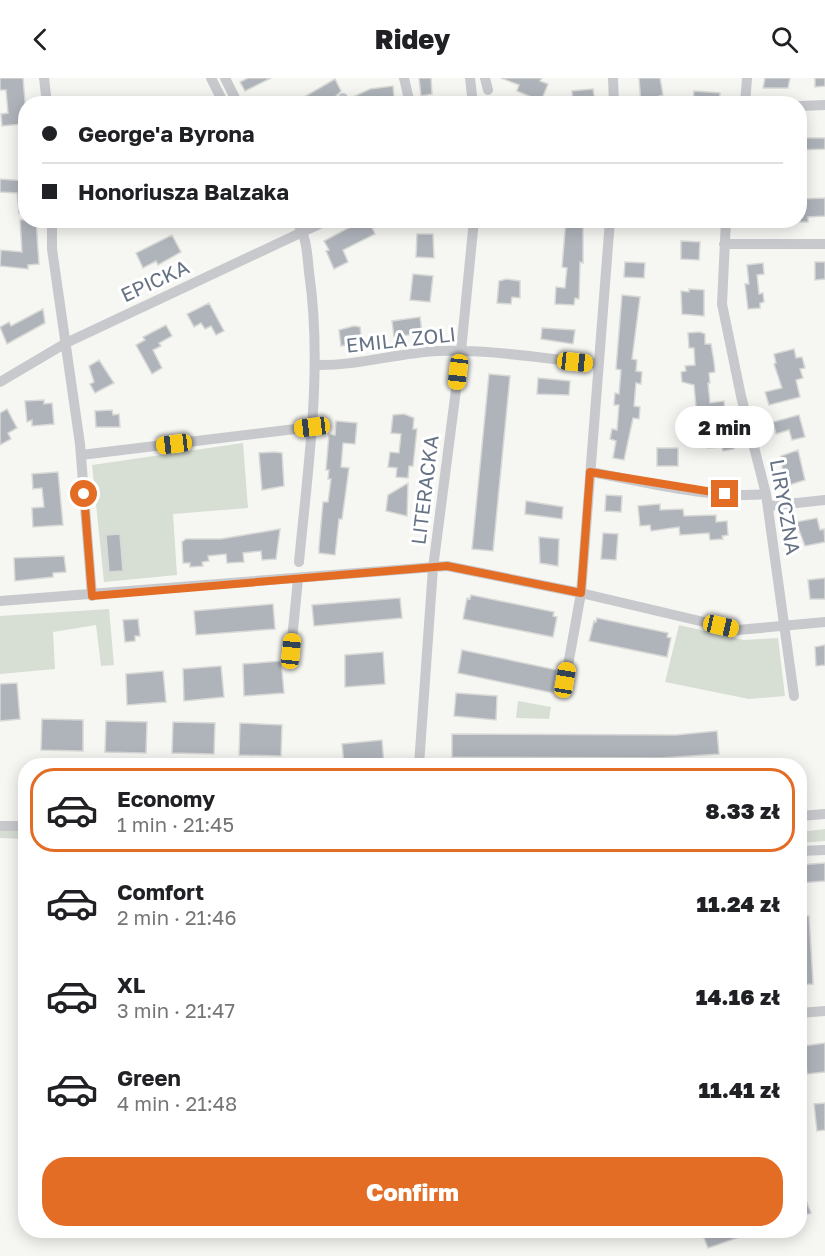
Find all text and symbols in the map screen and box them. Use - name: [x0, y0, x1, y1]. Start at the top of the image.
- icon: back: [24, 23, 57, 56]
- text: Ridey: [375, 23, 450, 55]
- icon: search: [768, 23, 801, 56]
- text: George'a Byrona: [78, 120, 254, 147]
- text: Honoriusza Balzaka: [78, 178, 289, 205]
- street label: EPICKA: [117, 254, 193, 306]
- street label: EMILA ZOLI: [345, 321, 457, 357]
- car: [556, 351, 594, 373]
- car: [447, 353, 469, 391]
- callout: 2 min: [676, 407, 774, 449]
- text: 2 min: [698, 415, 751, 439]
- car: [293, 416, 331, 438]
- car: [155, 433, 193, 455]
- street label: LITERACKA: [405, 434, 443, 546]
- street label: LIRYCZNA: [766, 457, 806, 557]
- route start: [70, 480, 97, 507]
- route end: [711, 480, 738, 507]
- car: [701, 613, 741, 639]
- car: [280, 632, 302, 670]
- car: [553, 661, 577, 699]
- icon: car: [45, 783, 99, 837]
- text: Economy: [117, 785, 215, 812]
- text: 8.33 zł: [705, 797, 780, 824]
- text: 1 min · 21:45: [117, 812, 234, 836]
- icon: car: [45, 876, 99, 930]
- text: Comfort: [117, 878, 204, 905]
- text: 11.24 zł: [696, 890, 780, 917]
- text: 2 min · 21:46: [117, 905, 237, 929]
- icon: car: [45, 969, 99, 1023]
- text: XL: [117, 971, 145, 998]
- text: 14.16 zł: [696, 983, 780, 1010]
- text: 3 min · 21:47: [117, 998, 235, 1022]
- icon: car: [45, 1062, 99, 1116]
- text: Green: [117, 1064, 181, 1091]
- text: 11.41 zł: [698, 1076, 780, 1103]
- text: 4 min · 21:48: [117, 1091, 237, 1115]
- button: Confirm: [42, 1157, 783, 1226]

